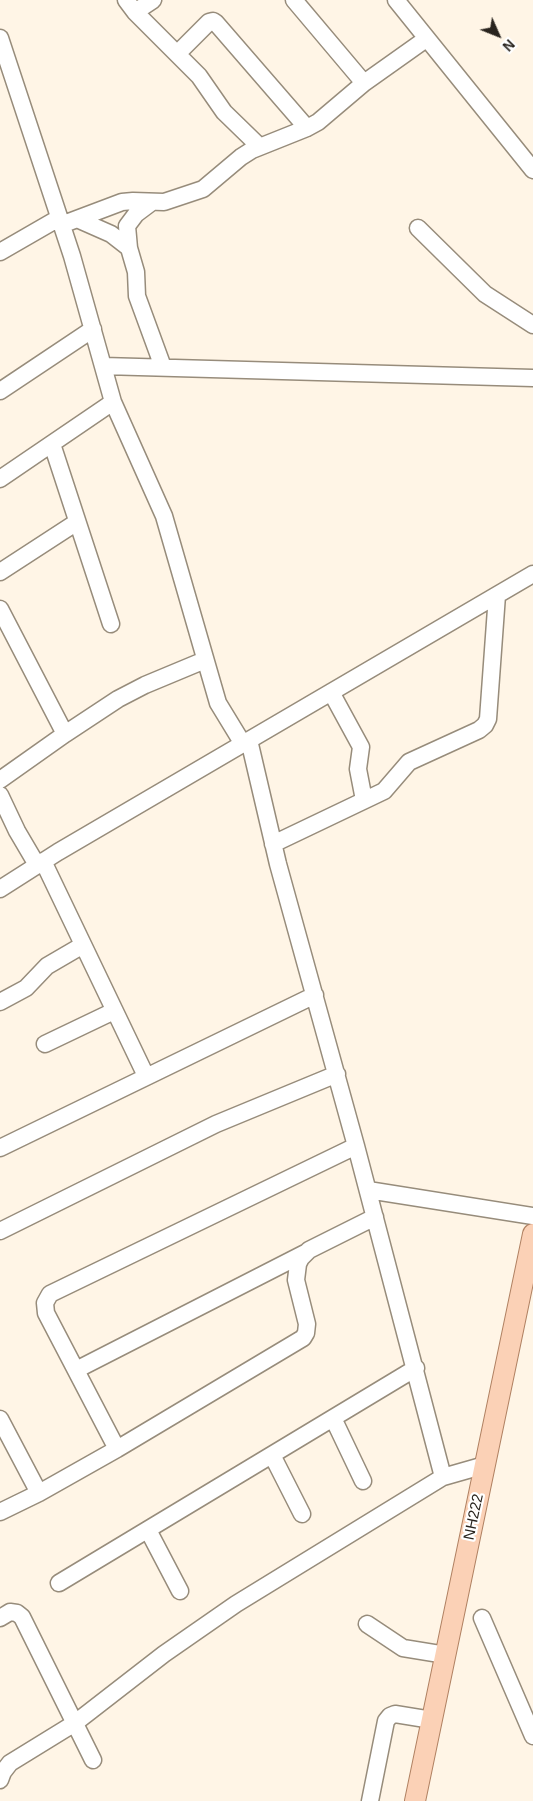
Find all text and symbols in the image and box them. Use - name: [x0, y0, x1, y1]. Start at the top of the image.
- north arrow: [473, 10, 523, 60]
- text: N: [500, 36, 518, 55]
- street label: NH222: [460, 1492, 488, 1542]

